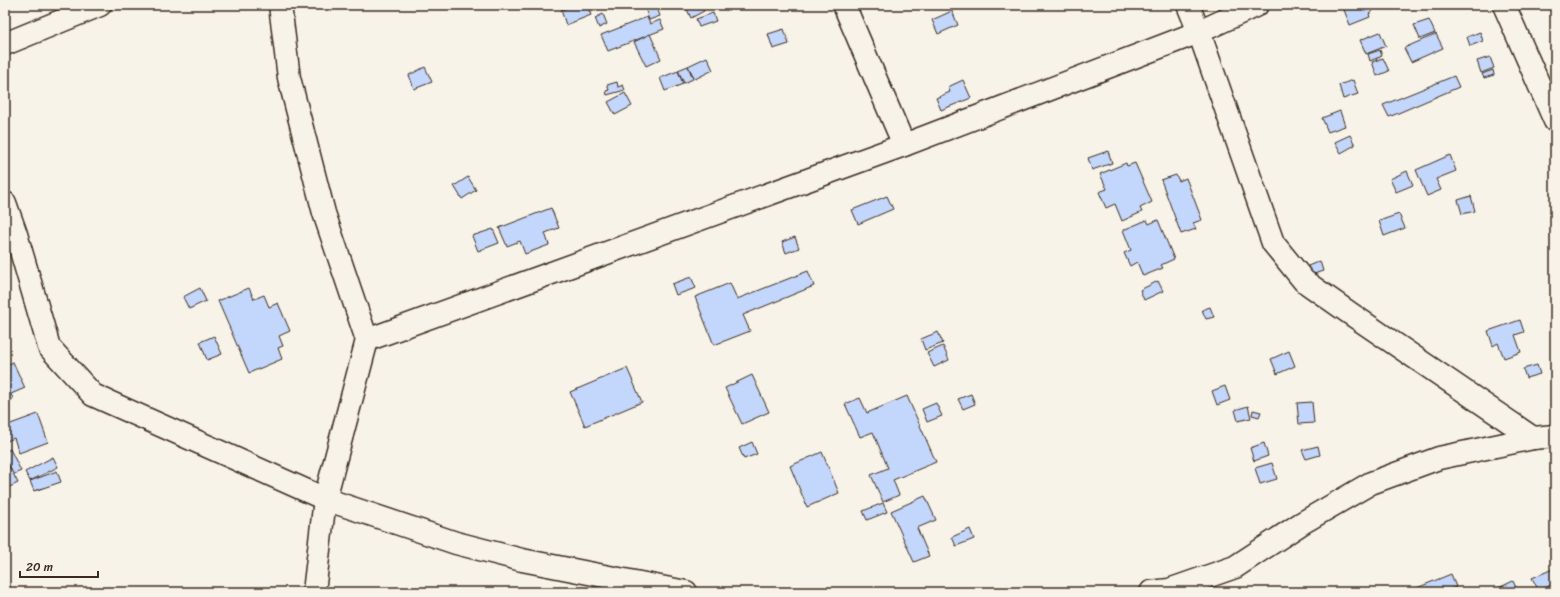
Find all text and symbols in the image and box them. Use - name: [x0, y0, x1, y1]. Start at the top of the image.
- scale bar: [20, 553, 98, 579]
- text: 20 m: [26, 556, 53, 578]

